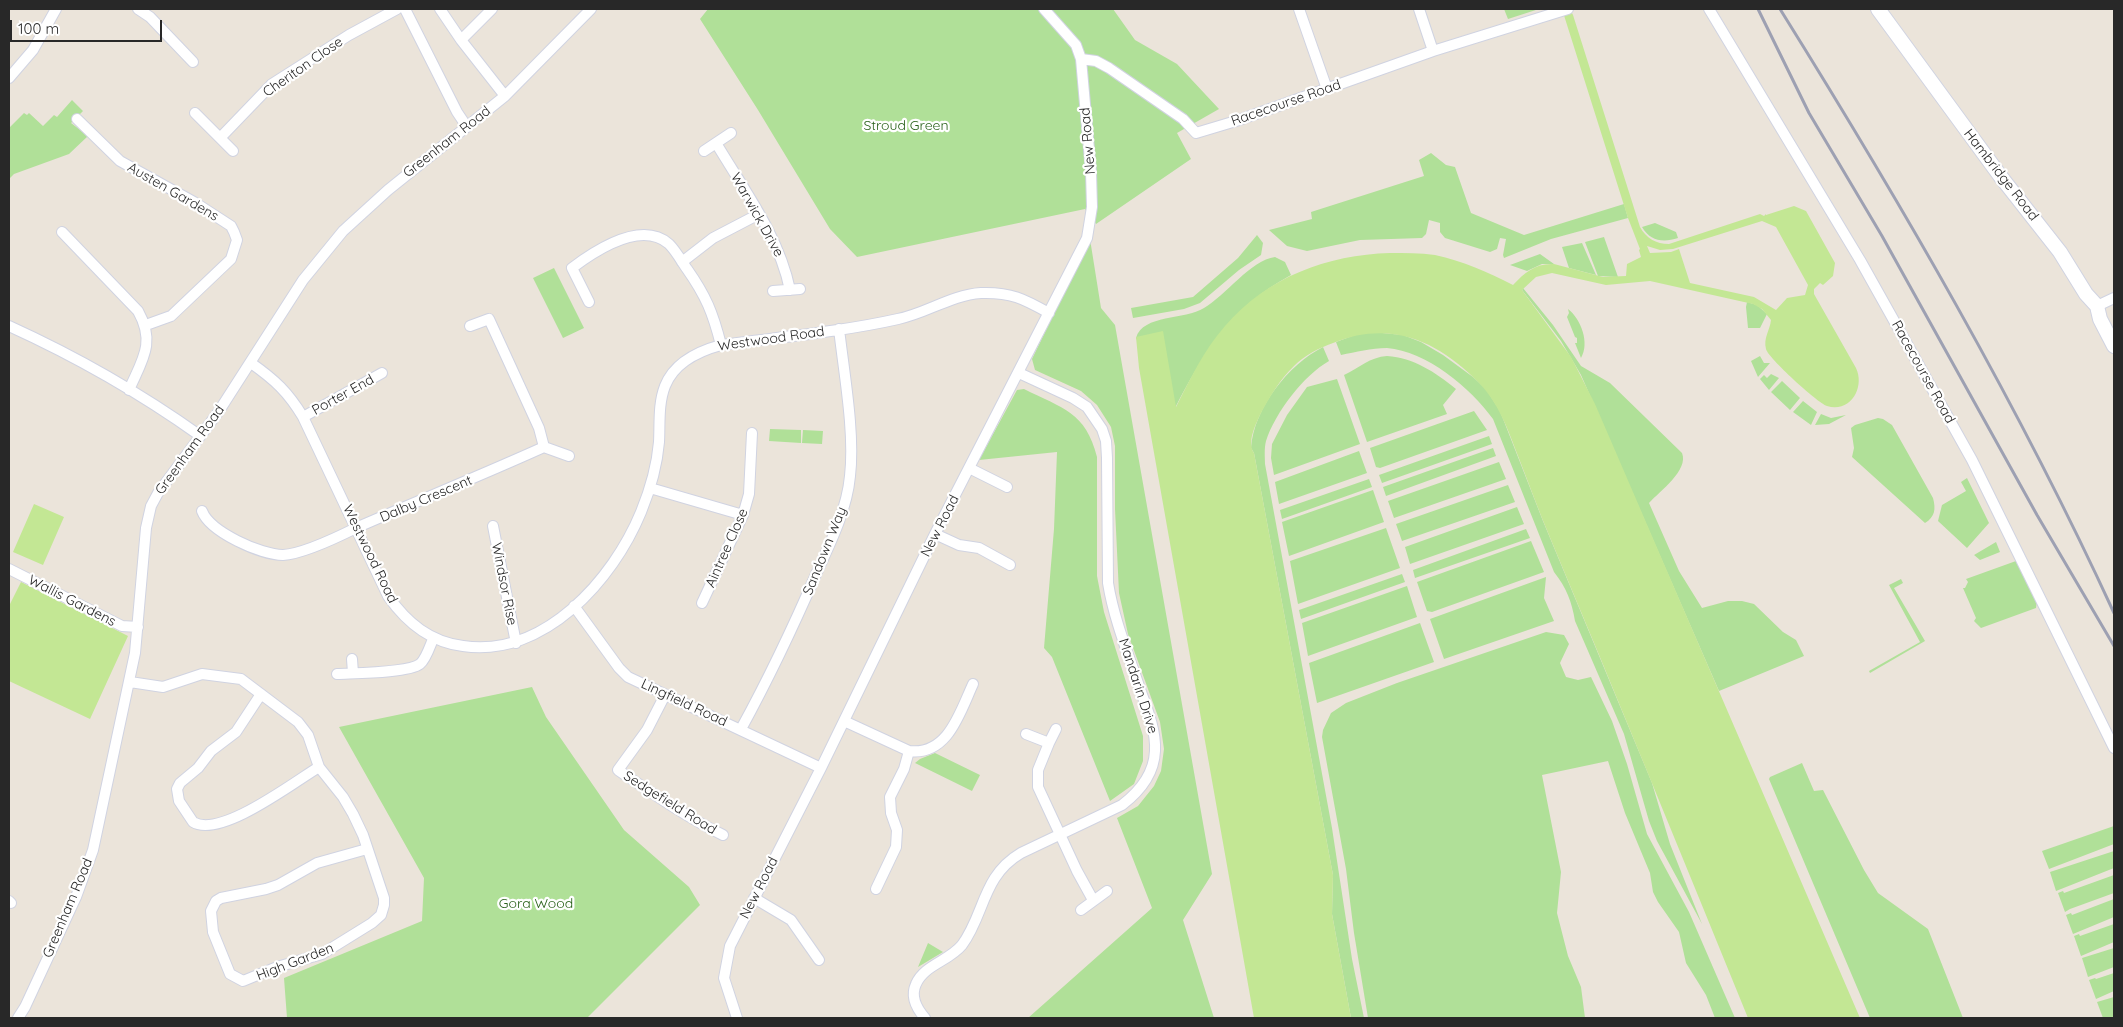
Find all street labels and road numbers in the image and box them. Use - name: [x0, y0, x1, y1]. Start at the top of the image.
- street label: Cheriton Close: [260, 33, 346, 101]
- street label: Racecourse Road: [1229, 76, 1343, 130]
- street label: Greenham Road: [400, 103, 494, 181]
- street label: New Road: [1077, 107, 1099, 175]
- street label: Hambridge Road: [1960, 126, 2042, 224]
- street label: Austen Gardens: [124, 159, 222, 225]
- street label: Warwick Drive: [727, 170, 787, 260]
- street label: Racecourse Road: [1888, 318, 1958, 426]
- street label: Westwood Road: [717, 323, 825, 355]
- street label: Porter End: [309, 371, 377, 419]
- street label: Greenham Road: [152, 402, 228, 498]
- street label: Dalby Crescent: [377, 472, 475, 526]
- street label: New Road: [917, 492, 963, 560]
- street label: Westwood Road: [339, 502, 401, 606]
- street label: Sandown Way: [800, 504, 850, 598]
- street label: Aintree Close: [702, 506, 752, 590]
- street label: Windsor Rise: [488, 541, 520, 627]
- street label: Wallis Gardens: [25, 572, 119, 630]
- street label: Mandarin Drive: [1115, 636, 1161, 736]
- street label: Lingfield Road: [638, 676, 730, 730]
- street label: Sedgefield Road: [620, 768, 720, 838]
- street label: New Road: [736, 854, 782, 922]
- street label: Greenham Road: [39, 856, 97, 960]
- street label: High Garden: [254, 940, 336, 984]

